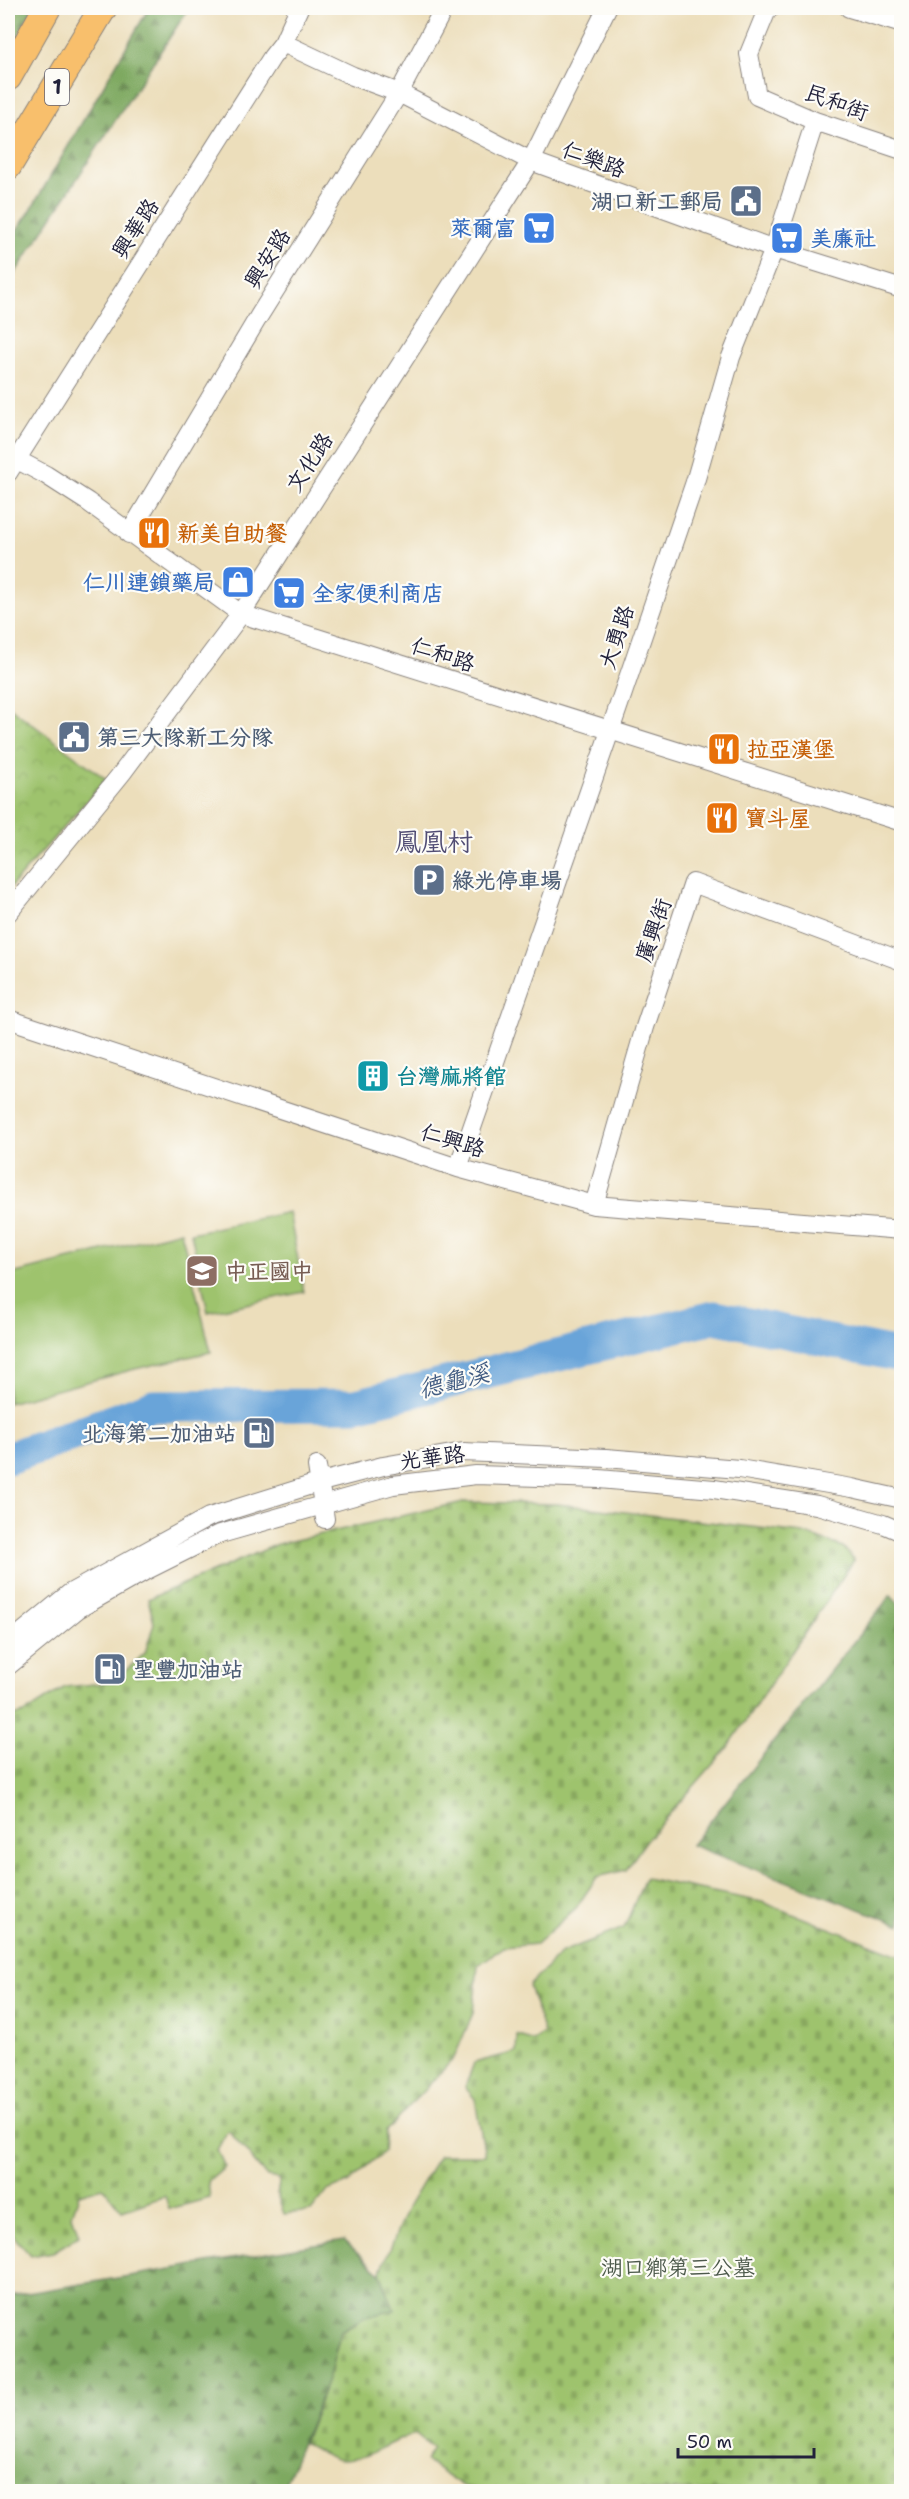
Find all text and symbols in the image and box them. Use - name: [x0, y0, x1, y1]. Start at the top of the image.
- road number: 1: [45, 69, 69, 105]
- street label: 民和街: [801, 78, 873, 127]
- street label: 仁樂路: [558, 135, 630, 184]
- public building icon: 湖口新工郵局: [728, 183, 764, 219]
- place label: 湖口新工郵局: [591, 187, 723, 216]
- street label: 興華路: [105, 193, 166, 264]
- supermarket icon: 萊爾富: [521, 210, 557, 246]
- place label: 萊爾富: [450, 214, 516, 243]
- supermarket icon: 美廉社: [769, 220, 805, 256]
- street label: 興安路: [238, 223, 297, 294]
- place label: 美廉社: [810, 224, 876, 253]
- street label: 文化路: [279, 427, 340, 498]
- restaurant icon: 新美自助餐: [136, 515, 172, 551]
- place label: 新美自助餐: [177, 519, 287, 548]
- shop icon: 仁川連鎖藥局: [220, 564, 256, 600]
- place label: 仁川連鎖藥局: [83, 568, 215, 597]
- supermarket icon: 全家便利商店: [271, 575, 307, 611]
- place label: 全家便利商店: [312, 579, 444, 608]
- street label: 大勇路: [592, 601, 640, 673]
- street label: 仁和路: [407, 630, 479, 678]
- public building icon: 第三大隊新工分隊: [56, 719, 92, 755]
- place label: 第三大隊新工分隊: [97, 723, 273, 752]
- restaurant icon: 拉亞漢堡: [706, 731, 742, 767]
- place label: 拉亞漢堡: [747, 735, 835, 764]
- restaurant icon: 寶斗屋: [704, 800, 740, 836]
- place label: 寶斗屋: [745, 804, 811, 833]
- district label: 鳳凰村: [395, 824, 473, 859]
- parking icon: 綠光停車場: [411, 862, 447, 898]
- place label: 綠光停車場: [452, 866, 562, 895]
- street label: 廣興街: [629, 894, 678, 966]
- building icon: 台灣麻將館: [355, 1058, 391, 1094]
- place label: 台灣麻將館: [396, 1062, 506, 1091]
- street label: 仁興路: [417, 1117, 489, 1164]
- school or university icon: 中正國中: [184, 1253, 220, 1289]
- place label: 中正國中: [225, 1257, 313, 1286]
- water label: 德龜溪: [415, 1356, 495, 1405]
- fuel station icon: 北海第二加油站: [241, 1415, 277, 1451]
- place label: 北海第二加油站: [82, 1419, 236, 1448]
- street label: 光華路: [398, 1439, 467, 1476]
- fuel station icon: 聖豐加油站: [92, 1651, 128, 1687]
- place label: 聖豐加油站: [133, 1655, 243, 1684]
- park label: 湖口鄉第三公墓: [601, 2253, 755, 2282]
- scale bar: [678, 2421, 814, 2459]
- text: 50 m: [687, 2430, 732, 2454]

